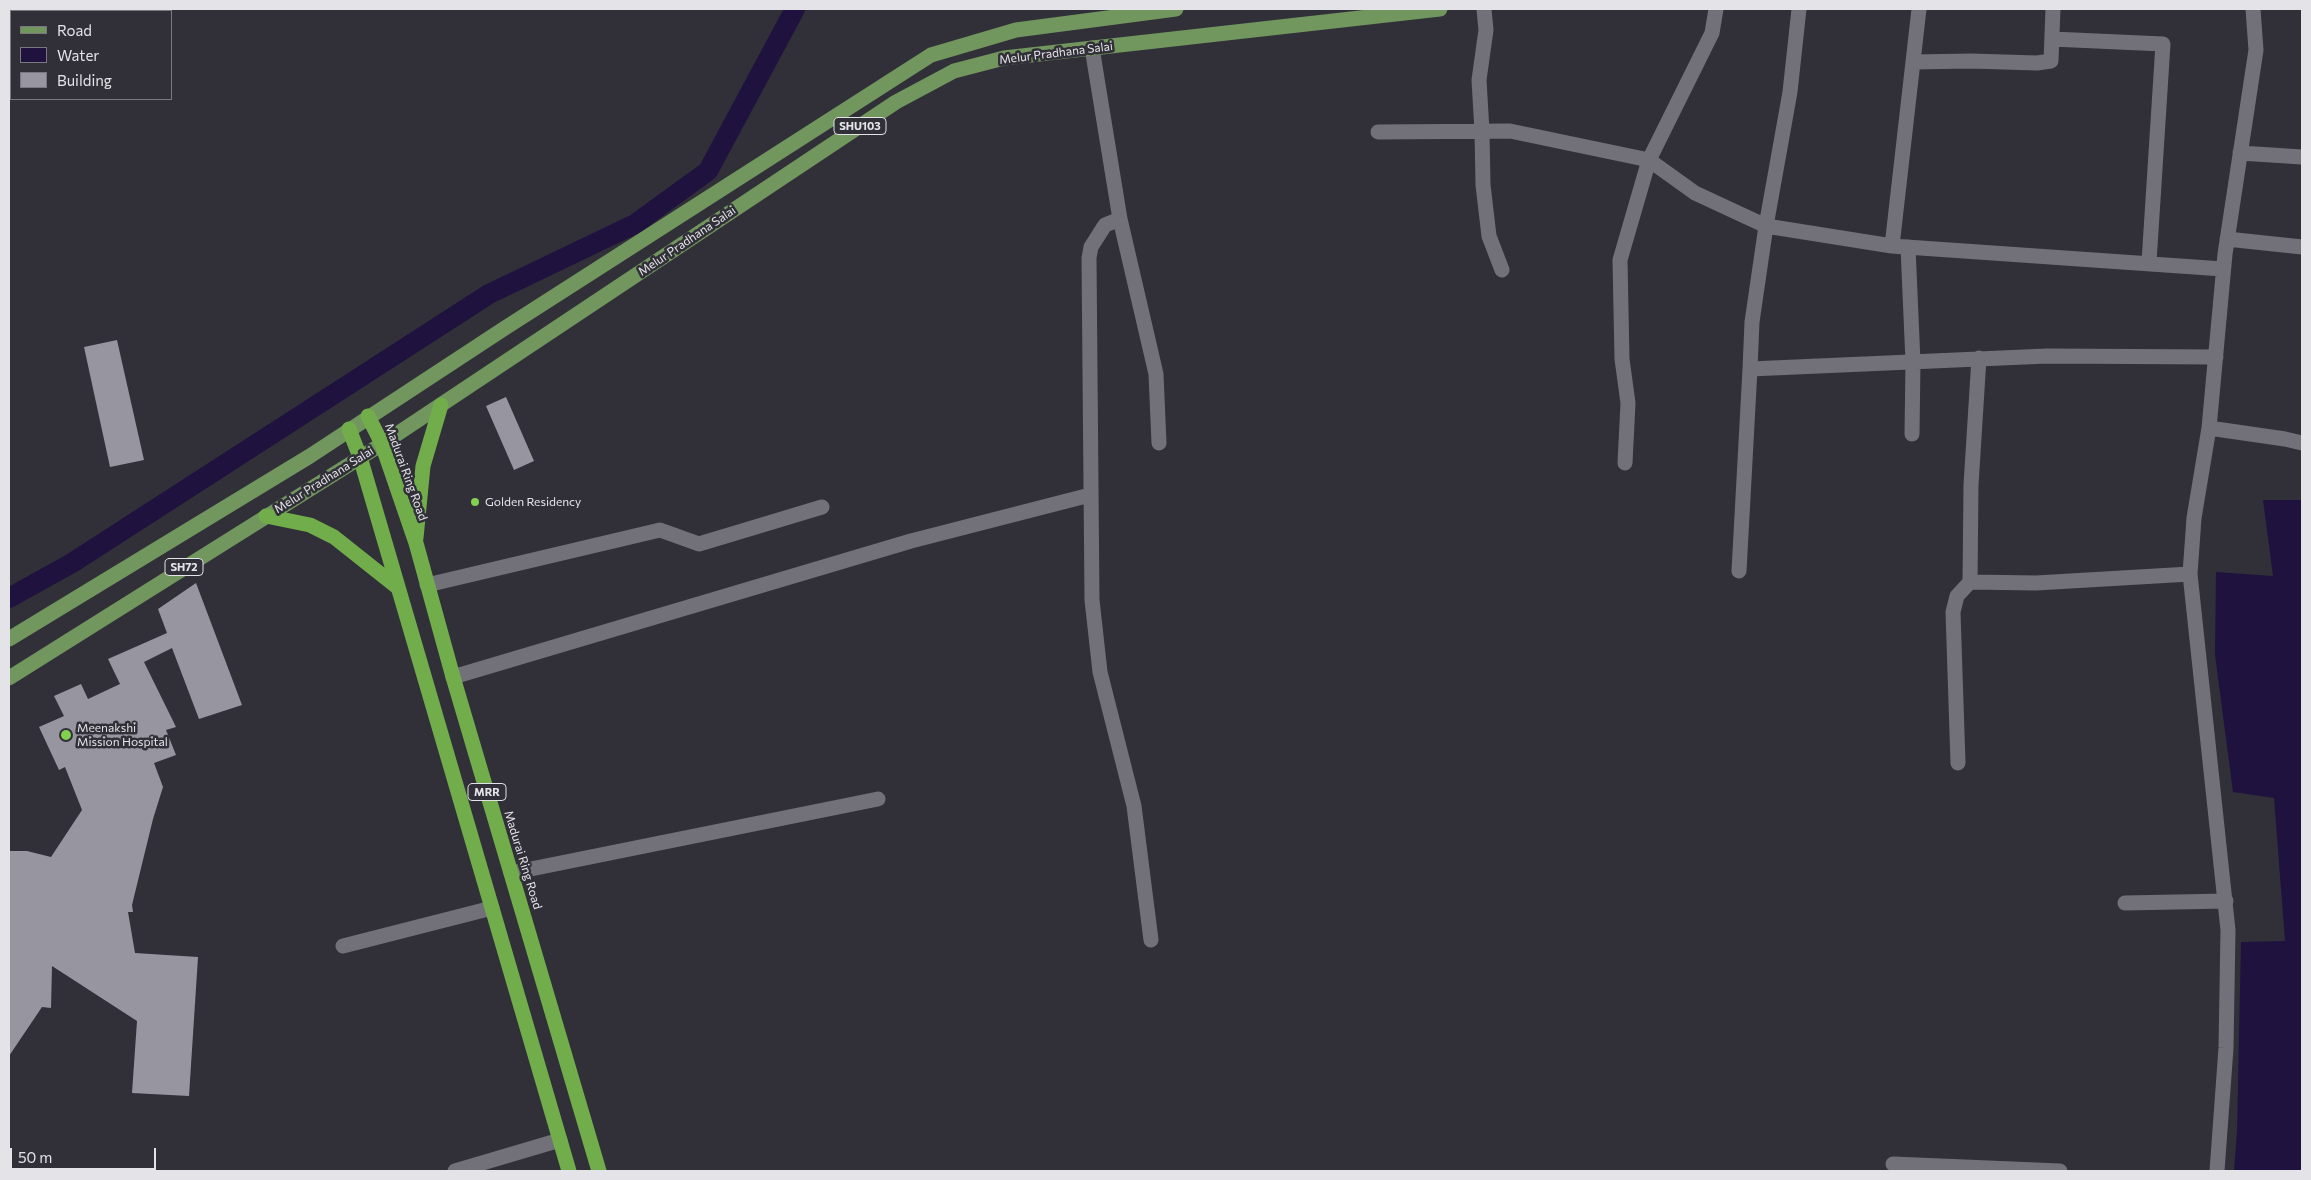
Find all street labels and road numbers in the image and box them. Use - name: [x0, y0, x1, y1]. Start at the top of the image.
- street label: Melur Pradhana Salai: [998, 39, 1114, 67]
- road number: SHU103: [834, 118, 886, 134]
- street label: Melur Pradhana Salai: [636, 203, 738, 279]
- street label: Madurai Ring Road: [382, 421, 430, 523]
- street label: Melur Pradhana Salai: [272, 444, 376, 516]
- road number: SH72: [165, 558, 203, 576]
- road number: MRR: [468, 784, 506, 800]
- street label: Madurai Ring Road: [501, 809, 545, 911]

